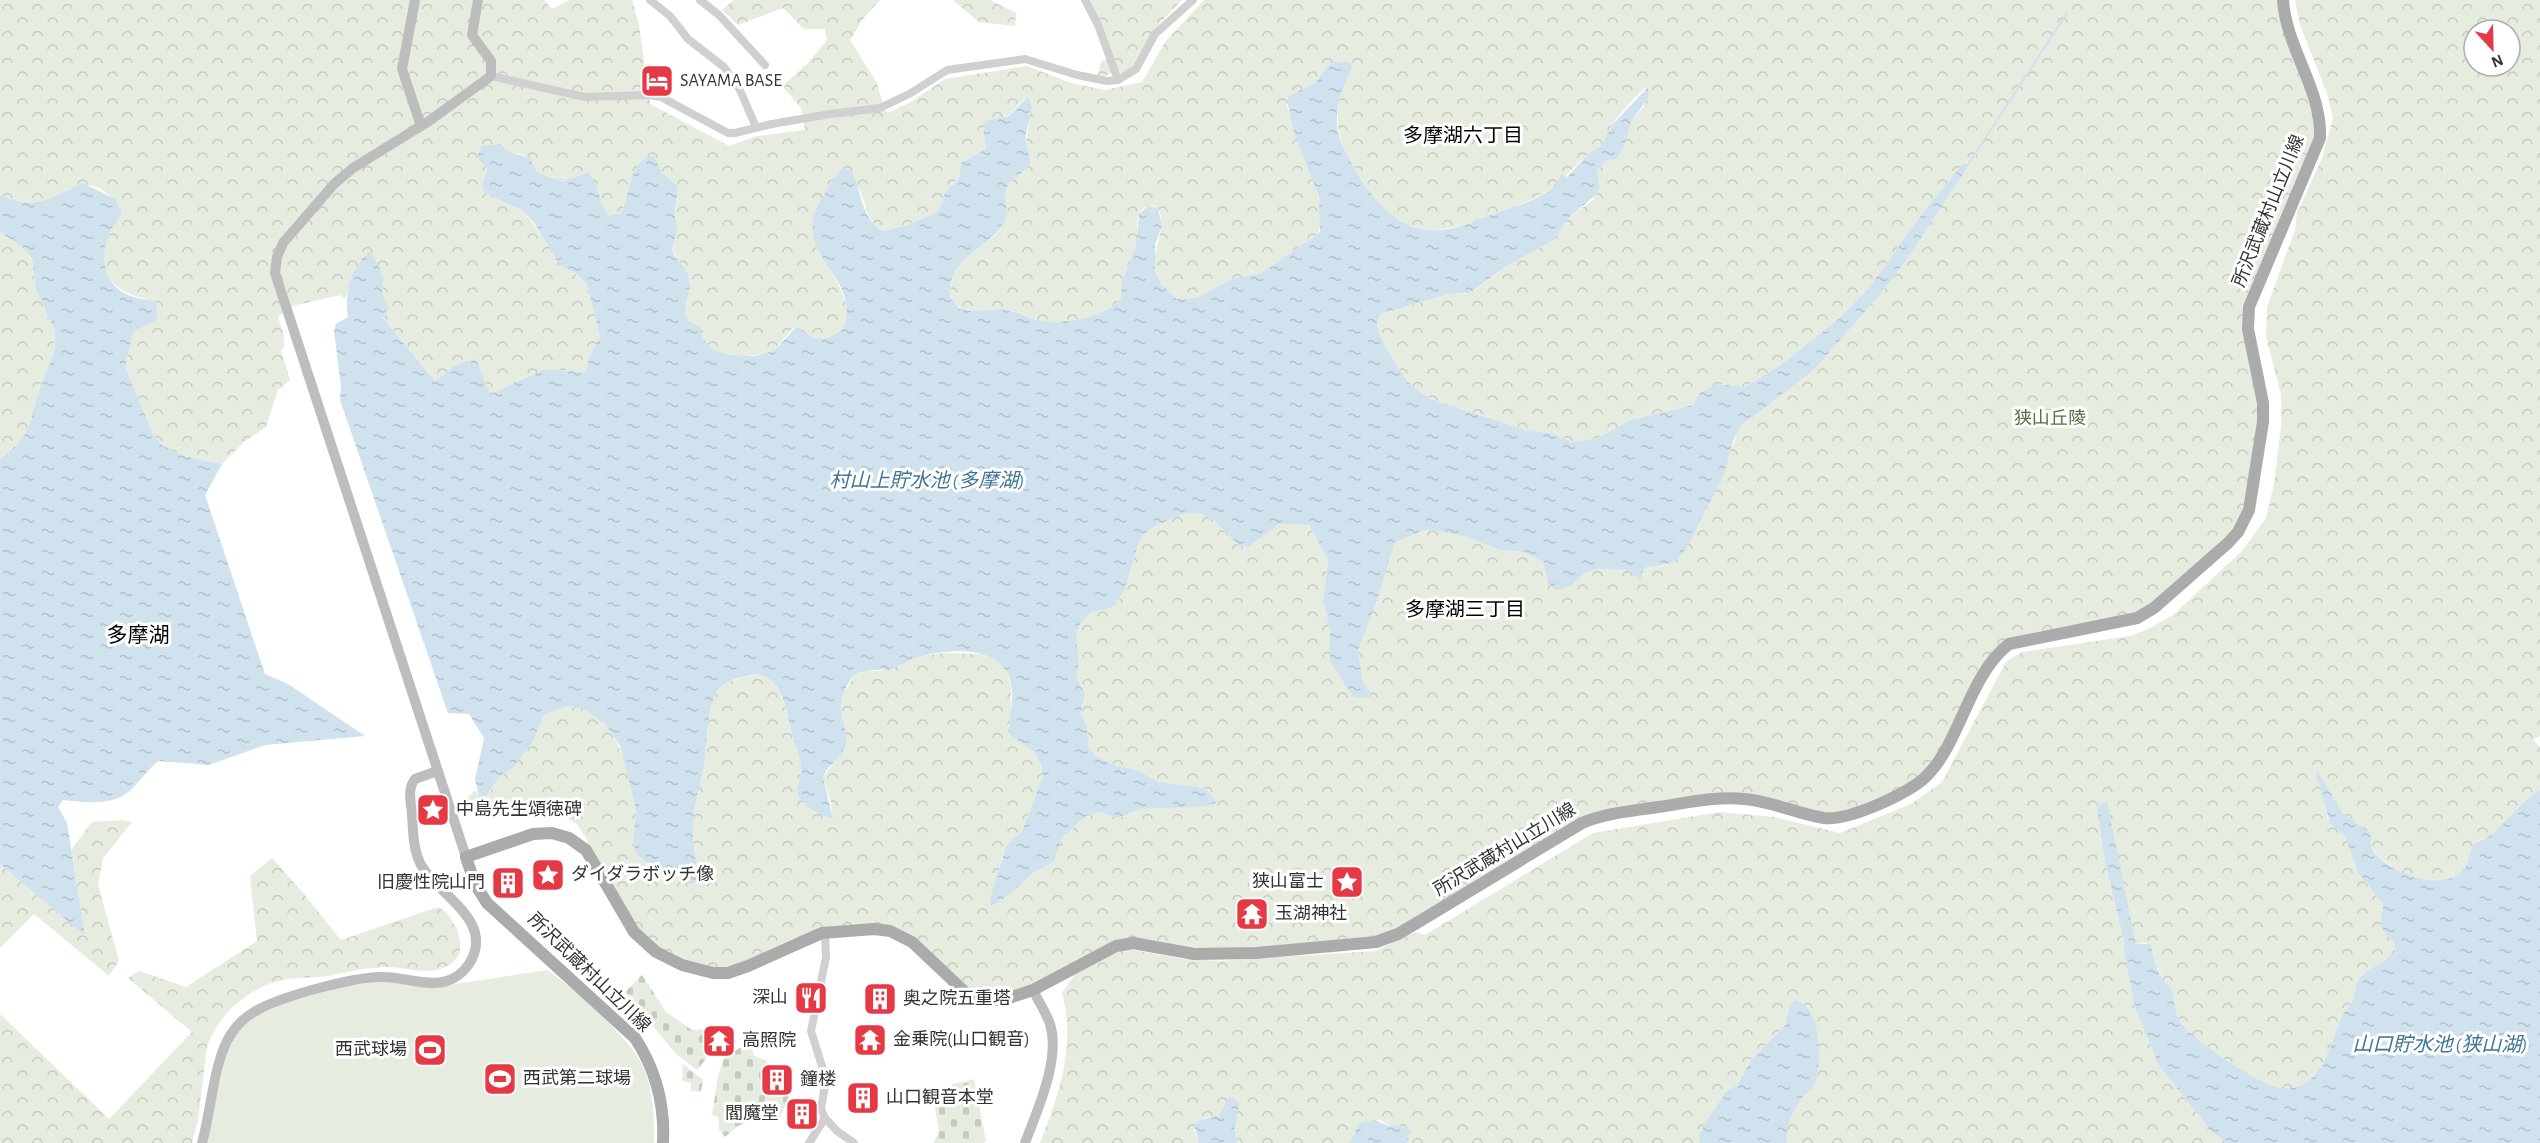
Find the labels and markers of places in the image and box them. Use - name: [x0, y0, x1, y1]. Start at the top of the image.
- hotel icon: SAYAMA BASE: [639, 63, 675, 99]
- place label: SAYAMA BASE: [680, 72, 782, 90]
- place icon: 中島先生頌徳碑: [415, 792, 451, 828]
- place label: 中島先生頌徳碑: [456, 799, 582, 819]
- place icon: ダイダラボッチ像: [530, 857, 566, 893]
- place label: ダイダラボッチ像: [571, 864, 714, 884]
- place icon: 狭山富士: [1329, 864, 1365, 900]
- building icon: 旧慶性院山門: [490, 865, 526, 901]
- place label: 狭山富士: [1252, 872, 1324, 891]
- place label: 旧慶性院山門: [377, 873, 485, 892]
- temple icon: 玉湖神社: [1234, 896, 1270, 932]
- place label: 玉湖神社: [1275, 904, 1347, 923]
- restaurant icon: 深山: [793, 980, 829, 1016]
- building icon: 奥之院五重塔: [862, 981, 898, 1017]
- place label: 深山: [752, 988, 788, 1007]
- place label: 奥之院五重塔: [903, 989, 1011, 1008]
- temple icon: 金乗院(山口観音): [852, 1022, 888, 1058]
- temple icon: 高照院: [701, 1023, 737, 1059]
- place label: 金乗院(山口観音): [893, 1030, 1030, 1049]
- place label: 高照院: [742, 1031, 796, 1050]
- sports icon: 西武球場: [412, 1032, 448, 1068]
- place label: 西武球場: [335, 1040, 407, 1059]
- sports icon: 西武第二球場: [482, 1061, 518, 1097]
- building icon: 鐘楼: [759, 1062, 795, 1098]
- place label: 西武第二球場: [523, 1068, 631, 1088]
- place label: 鐘楼: [800, 1069, 836, 1089]
- building icon: 山口観音本堂: [845, 1080, 881, 1116]
- place label: 山口観音本堂: [886, 1088, 994, 1107]
- building icon: 閻魔堂: [784, 1096, 820, 1132]
- place label: 閻魔堂: [725, 1104, 779, 1123]

